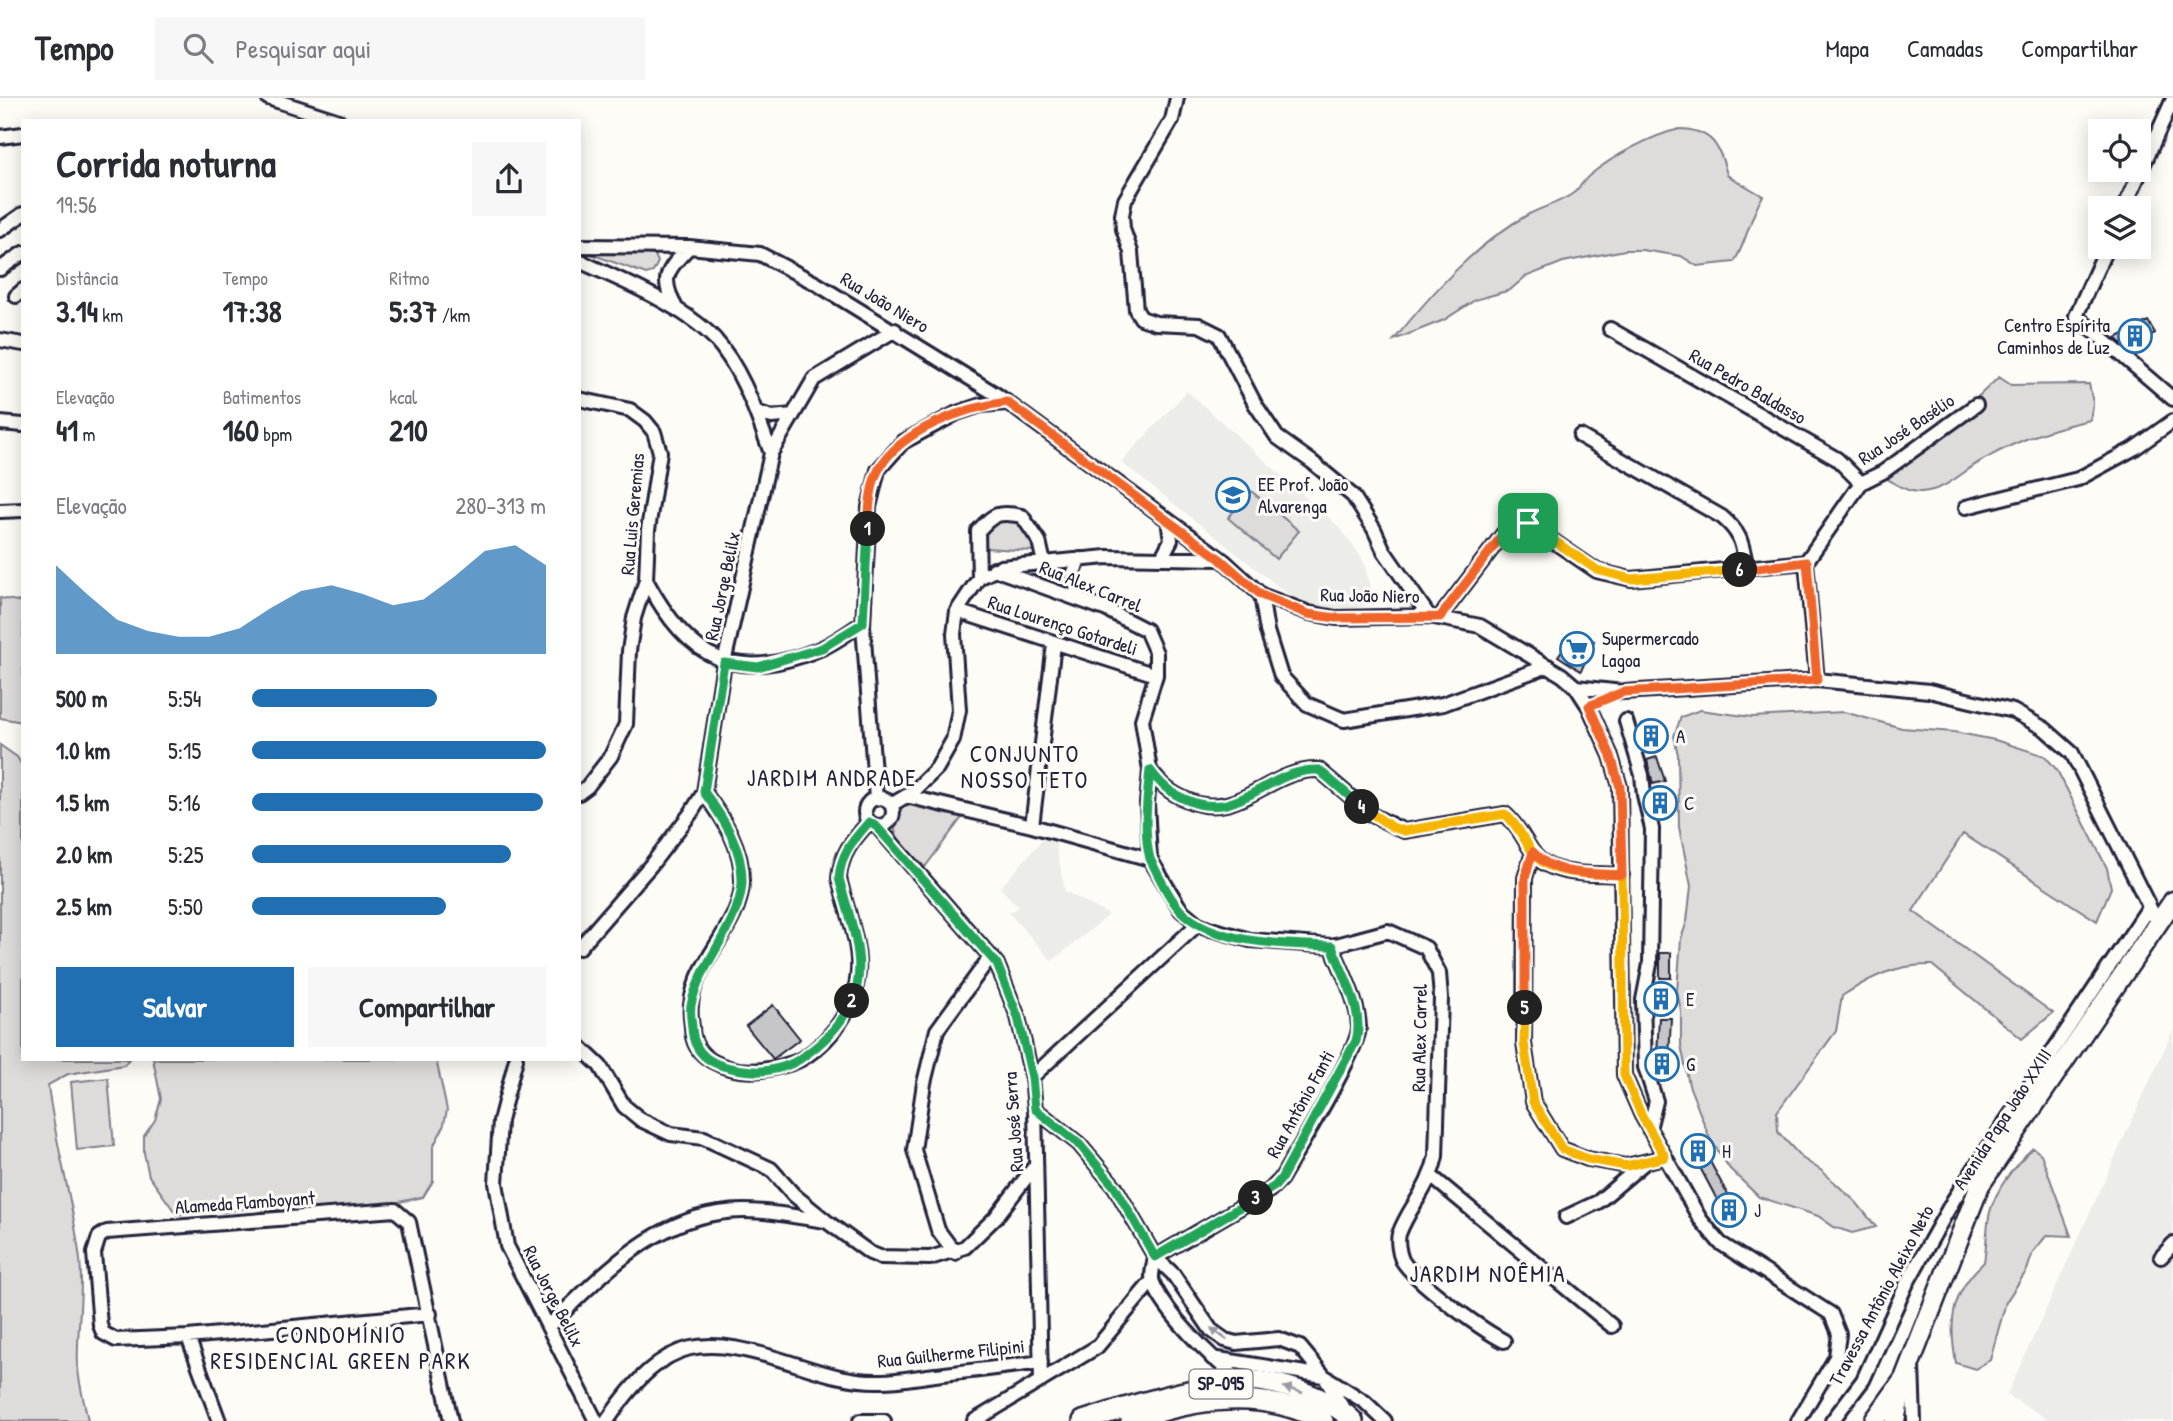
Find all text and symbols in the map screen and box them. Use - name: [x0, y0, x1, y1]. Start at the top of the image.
- search box: [155, 17, 645, 80]
- text: Tempo: [35, 26, 113, 70]
- icon: search: [179, 29, 217, 67]
- text: Pesquisar aqui: [235, 31, 371, 66]
- text: Mapa: [1826, 32, 1869, 64]
- text: Camadas: [1907, 32, 1983, 64]
- text: Compartilhar: [2021, 32, 2138, 64]
- map controls: [2088, 119, 2151, 259]
- button: locate: [2088, 119, 2151, 182]
- text: Corrida noturna: [56, 137, 276, 189]
- button: share: [472, 142, 546, 216]
- text: 19:56: [56, 189, 97, 220]
- button: layers: [2088, 196, 2151, 259]
- text: Distância: [56, 265, 118, 291]
- text: Tempo: [223, 265, 268, 291]
- text: Ritmo: [389, 265, 429, 291]
- street label: Rua João Niero: [836, 265, 934, 339]
- text: 3.14: [56, 291, 98, 331]
- text: 17:38: [223, 291, 282, 331]
- text: 5:37: [389, 291, 437, 331]
- text: km: [98, 302, 123, 328]
- text: /km: [437, 302, 471, 328]
- place label: Centro Espírita Caminhos de Luz: [1997, 312, 2111, 360]
- building icon: Centro Espírita Caminhos de Luz: [2116, 317, 2154, 355]
- street label: Rua Pedro Baldasso: [1685, 342, 1811, 430]
- text: Elevação: [56, 384, 115, 410]
- text: Batimentos: [223, 384, 301, 410]
- text: kcal: [389, 384, 417, 410]
- street label: Rua José Basélio: [1853, 387, 1960, 471]
- text: 41: [56, 410, 78, 450]
- text: 160: [223, 410, 259, 450]
- text: 210: [389, 410, 428, 450]
- text: m: [78, 421, 95, 447]
- text: bpm: [259, 421, 292, 447]
- street label: Rua Luis Geremias: [614, 452, 650, 576]
- place label: EE Prof. João Alvarenga: [1258, 471, 1349, 519]
- school or university icon: EE Prof. João Alvarenga: [1214, 476, 1252, 514]
- text: Elevação: [56, 490, 127, 521]
- text: 280–313 m: [455, 490, 546, 521]
- pin: [1498, 493, 1558, 553]
- icon: arrive: [1509, 504, 1547, 542]
- pin: 1: [850, 512, 886, 546]
- text: 1: [864, 515, 871, 541]
- street label: Rua Jorge Belilx: [698, 529, 746, 643]
- pin: 6: [1722, 552, 1758, 588]
- street label: Rua Alex Carrel: [1036, 554, 1147, 619]
- text: 6: [1736, 556, 1743, 582]
- street label: Rua João Niero: [1320, 581, 1420, 609]
- street label: Rua Lourenço Gotardeli: [985, 589, 1141, 661]
- place label: Supermercado Lagoa: [1602, 625, 1699, 673]
- supermarket icon: Supermercado Lagoa: [1558, 630, 1596, 668]
- text: 500 m: [56, 683, 107, 714]
- text: 5:54: [168, 683, 201, 714]
- building icon: A: [1632, 717, 1670, 755]
- place label: A: [1676, 723, 1685, 749]
- text: 1.0 km: [56, 735, 110, 766]
- text: 5:15: [168, 735, 201, 766]
- district label: CONJUNTO NOSSO TETO: [961, 738, 1089, 795]
- district label: JARDIM ANDRADE: [747, 762, 917, 793]
- building icon: C: [1641, 784, 1679, 822]
- text: 1.5 km: [56, 787, 109, 818]
- text: 5:16: [168, 787, 201, 818]
- pin: 4: [1344, 790, 1380, 824]
- place label: C: [1684, 790, 1694, 816]
- text: 4: [1358, 793, 1365, 819]
- text: 2.0 km: [56, 839, 112, 870]
- text: 5:25: [168, 839, 204, 870]
- text: 2.5 km: [56, 891, 112, 922]
- text: 5:50: [168, 891, 203, 922]
- button: Salvar: [56, 967, 294, 1047]
- button: Compartilhar: [308, 967, 546, 1047]
- building icon: E: [1642, 980, 1680, 1018]
- street label: Rua Alex Carrel: [1405, 983, 1433, 1092]
- pin: 2: [834, 984, 870, 1018]
- place label: E: [1686, 986, 1695, 1012]
- text: 2: [847, 987, 856, 1013]
- pin: 5: [1508, 990, 1542, 1026]
- text: 5: [1520, 994, 1529, 1020]
- street label: Avenida Papa João XXIII: [1947, 1043, 2057, 1195]
- building icon: G: [1643, 1045, 1681, 1083]
- street label: Rua Antônio Fanti: [1260, 1046, 1340, 1162]
- place label: G: [1686, 1051, 1695, 1077]
- street label: Rua José Serra: [996, 1070, 1029, 1173]
- building icon: H: [1679, 1132, 1717, 1170]
- place label: H: [1722, 1138, 1731, 1164]
- pin: 3: [1238, 1180, 1274, 1216]
- street label: Alameda Flamboyant: [174, 1184, 316, 1220]
- text: 3: [1251, 1184, 1260, 1210]
- building icon: J: [1710, 1191, 1748, 1229]
- place label: J: [1754, 1197, 1761, 1223]
- street label: Travessa Antônio Aleixo Neto: [1822, 1200, 1940, 1390]
- street label: Rua Jorge Belilx: [517, 1241, 591, 1351]
- district label: JARDIM NOÊMIA: [1410, 1258, 1567, 1289]
- district label: CONDOMÍNIO RESIDENCIAL GREEN PARK: [210, 1319, 472, 1376]
- one-way arrow: [1210, 1327, 1228, 1341]
- street label: Rua Guilherme Filipini: [876, 1332, 1026, 1374]
- road number: SP-095: [1190, 1370, 1252, 1399]
- one-way arrow: [1282, 1384, 1303, 1394]

